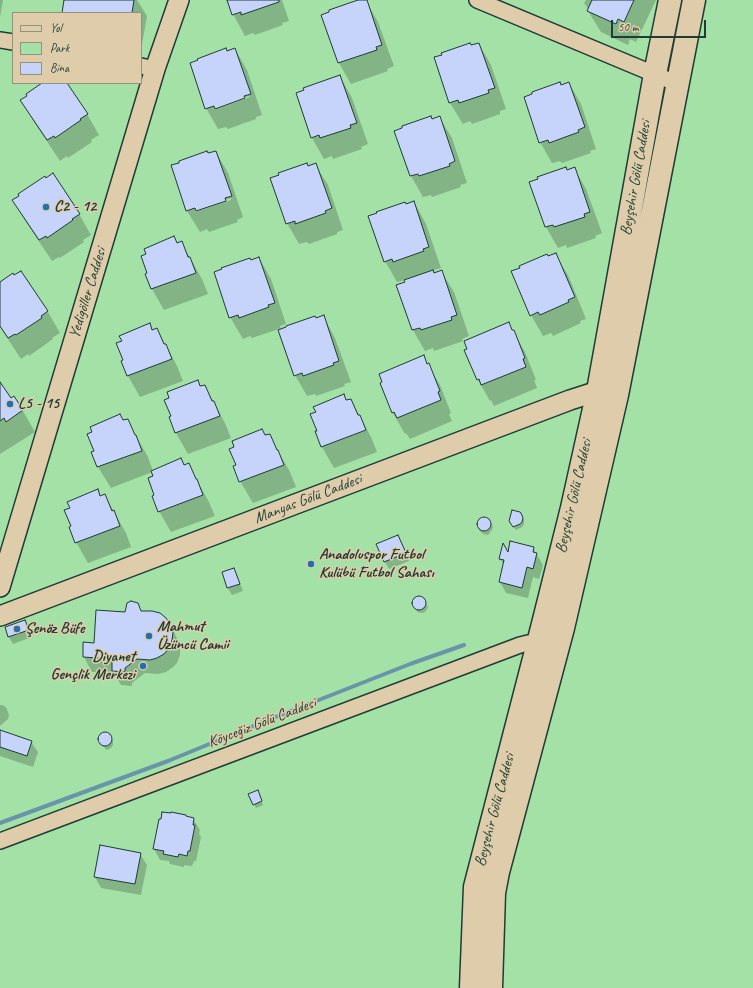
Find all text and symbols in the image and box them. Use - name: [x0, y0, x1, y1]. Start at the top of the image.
- legend: [12, 12, 142, 84]
- scale bar: [613, 12, 708, 38]
- text: 50 m: [618, 19, 638, 35]
- text: Yol: [50, 20, 62, 36]
- text: Park: [50, 40, 69, 56]
- text: Bina: [50, 60, 69, 76]
- street label: Beyşehir Gölü Caddesi: [616, 119, 656, 237]
- place label: C2 - 12: [54, 197, 96, 217]
- marker: C2 - 12: [41, 202, 51, 212]
- street label: Yedigöller Caddesi: [65, 245, 111, 341]
- place label: L5 - 15: [18, 394, 59, 414]
- marker: L5 - 15: [5, 399, 15, 409]
- street label: Beyşehir Gölü Caddesi: [552, 437, 596, 555]
- street label: Manyas Gölü Caddesi: [252, 470, 364, 528]
- place label: Anadoluspor Futbol Kulübü Futbol Sahası: [319, 545, 434, 583]
- marker: Anadoluspor Futbol Kulübü Futbol Sahası: [306, 559, 316, 569]
- place label: Mahmut Üzüncü Camii: [157, 617, 229, 655]
- place label: Şenöz Büfe: [25, 619, 84, 639]
- marker: Şenöz Büfe: [12, 624, 22, 634]
- marker: Mahmut Üzüncü Camii: [144, 631, 154, 641]
- place label: Diyanet Gençlik Merkezi: [51, 647, 135, 685]
- marker: Diyanet Gençlik Merkezi: [138, 661, 148, 671]
- street label: Köyceğiz Gölü Caddesi: [205, 694, 319, 752]
- street label: Beyşehir Gölü Caddesi: [471, 751, 519, 869]

